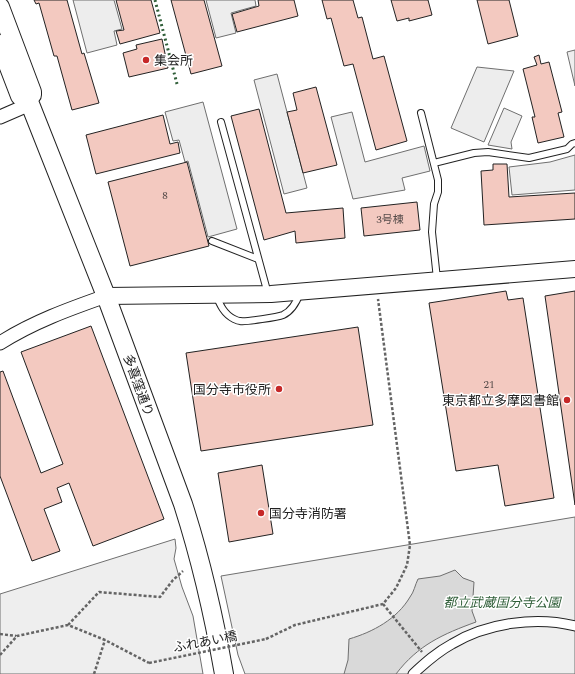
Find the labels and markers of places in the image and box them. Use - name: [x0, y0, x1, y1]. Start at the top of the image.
- place label: 集会所: [154, 51, 193, 71]
- marker: 集会所: [141, 55, 151, 65]
- place label: 国分寺市役所: [193, 380, 271, 400]
- marker: 国分寺市役所: [274, 384, 284, 394]
- place label: 東京都立多摩図書館: [442, 391, 559, 411]
- marker: 東京都立多摩図書館: [562, 395, 572, 405]
- place label: 国分寺消防署: [269, 504, 347, 524]
- marker: 国分寺消防署: [256, 508, 266, 518]

